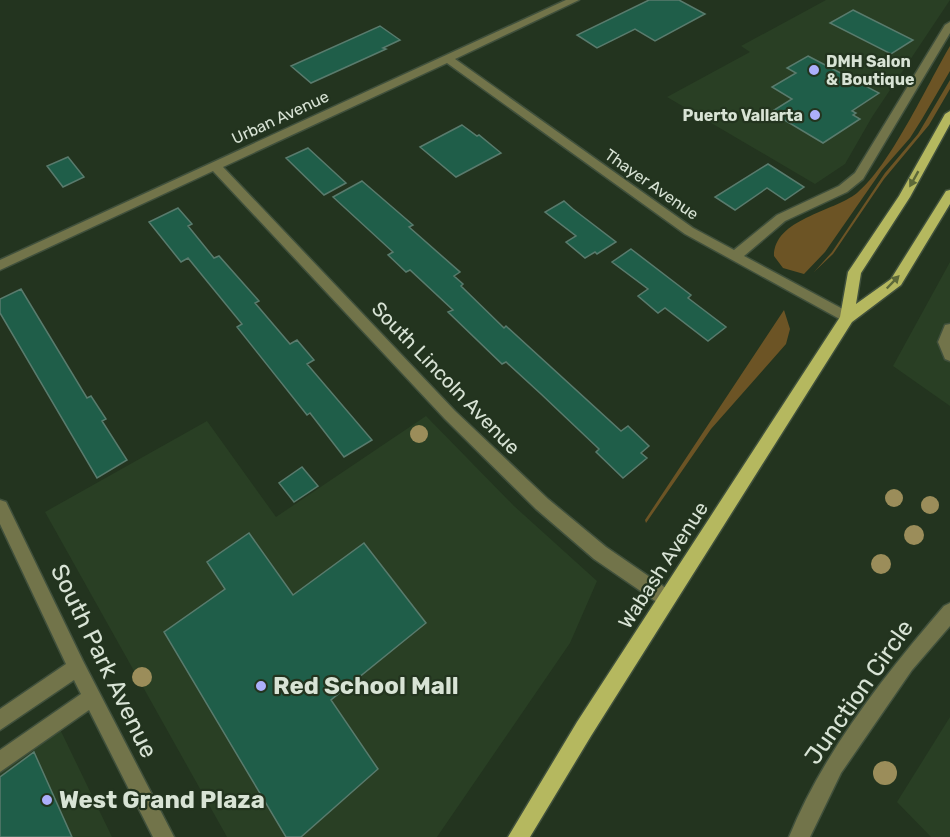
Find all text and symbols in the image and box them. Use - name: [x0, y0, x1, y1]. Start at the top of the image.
- place label: DMH Salon & Boutique: [826, 52, 914, 89]
- marker: DMH Salon & Boutique: [807, 63, 821, 77]
- street label: Urban Avenue: [229, 87, 332, 148]
- place label: Puerto Vallarta: [683, 106, 803, 125]
- marker: Puerto Vallarta: [808, 108, 822, 122]
- street label: Thayer Avenue: [601, 145, 702, 224]
- one-way arrow: [909, 171, 919, 188]
- one-way arrow: [886, 275, 900, 289]
- street label: South Lincoln Avenue: [367, 297, 525, 459]
- street label: Wabash Avenue: [613, 497, 713, 633]
- street label: South Park Avenue: [45, 560, 163, 762]
- street label: Junction Circle: [799, 614, 919, 770]
- place label: Red School Mall: [273, 672, 459, 700]
- marker: Red School Mall: [254, 679, 268, 693]
- place label: West Grand Plaza: [59, 786, 265, 814]
- marker: West Grand Plaza: [40, 793, 54, 807]

